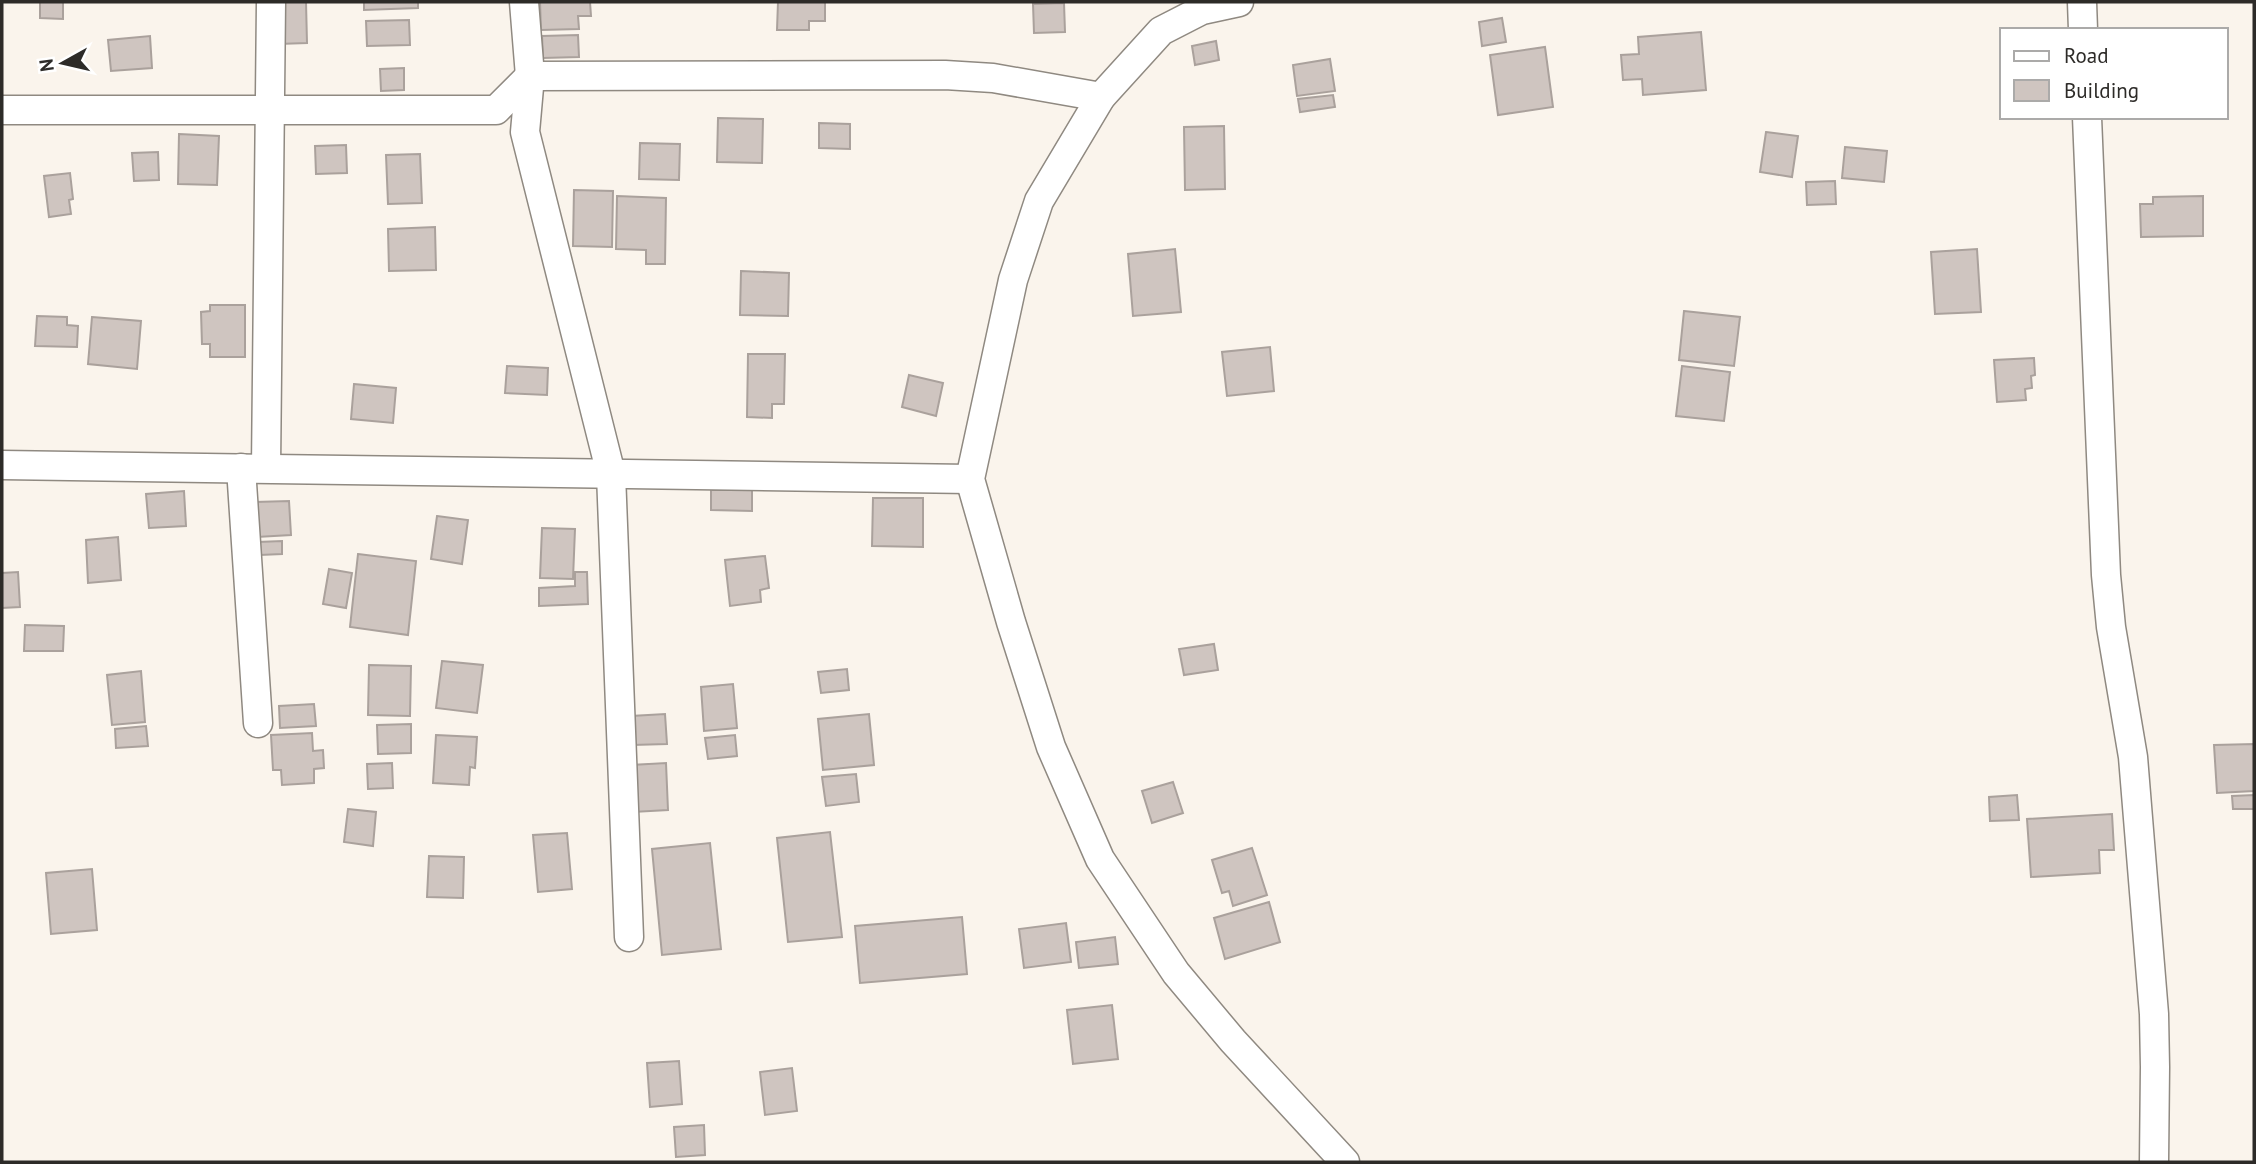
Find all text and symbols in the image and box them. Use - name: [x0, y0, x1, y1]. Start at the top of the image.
- north arrow: [28, 28, 98, 98]
- legend: [2000, 28, 2228, 119]
- text: Road: [2064, 42, 2108, 69]
- text: N: [33, 58, 59, 73]
- text: Building: [2064, 77, 2139, 104]

